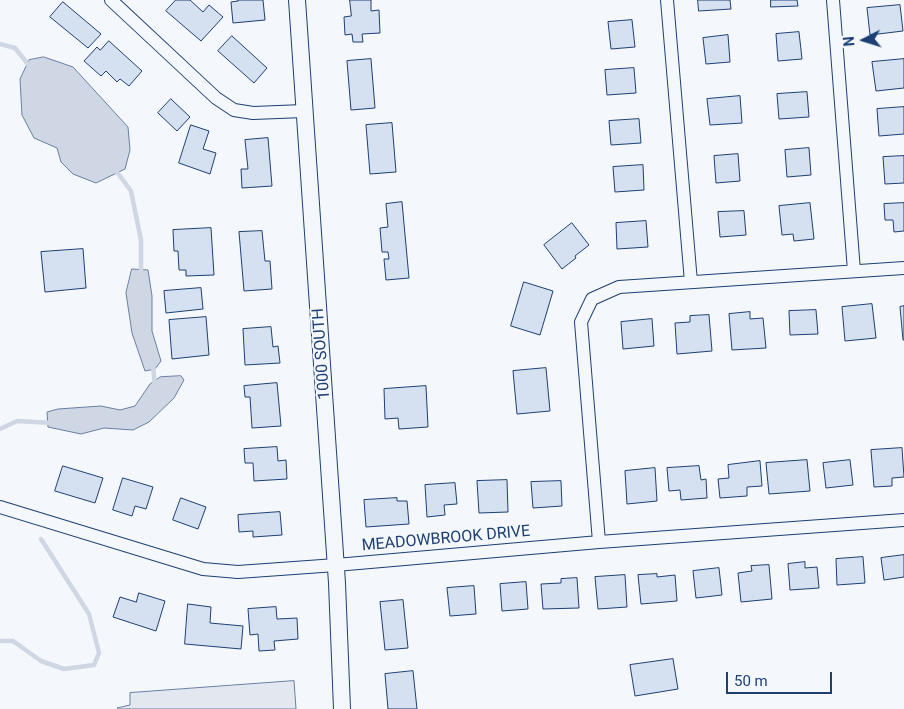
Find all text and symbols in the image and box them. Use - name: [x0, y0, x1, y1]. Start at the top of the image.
- north arrow: [839, 15, 889, 65]
- text: N: [841, 36, 857, 47]
- street label: 1000 SOUTH: [309, 308, 335, 400]
- street label: MEADOWBROOK DRIVE: [361, 522, 531, 556]
- scale bar: [729, 662, 835, 694]
- text: 50 m: [734, 672, 768, 690]

